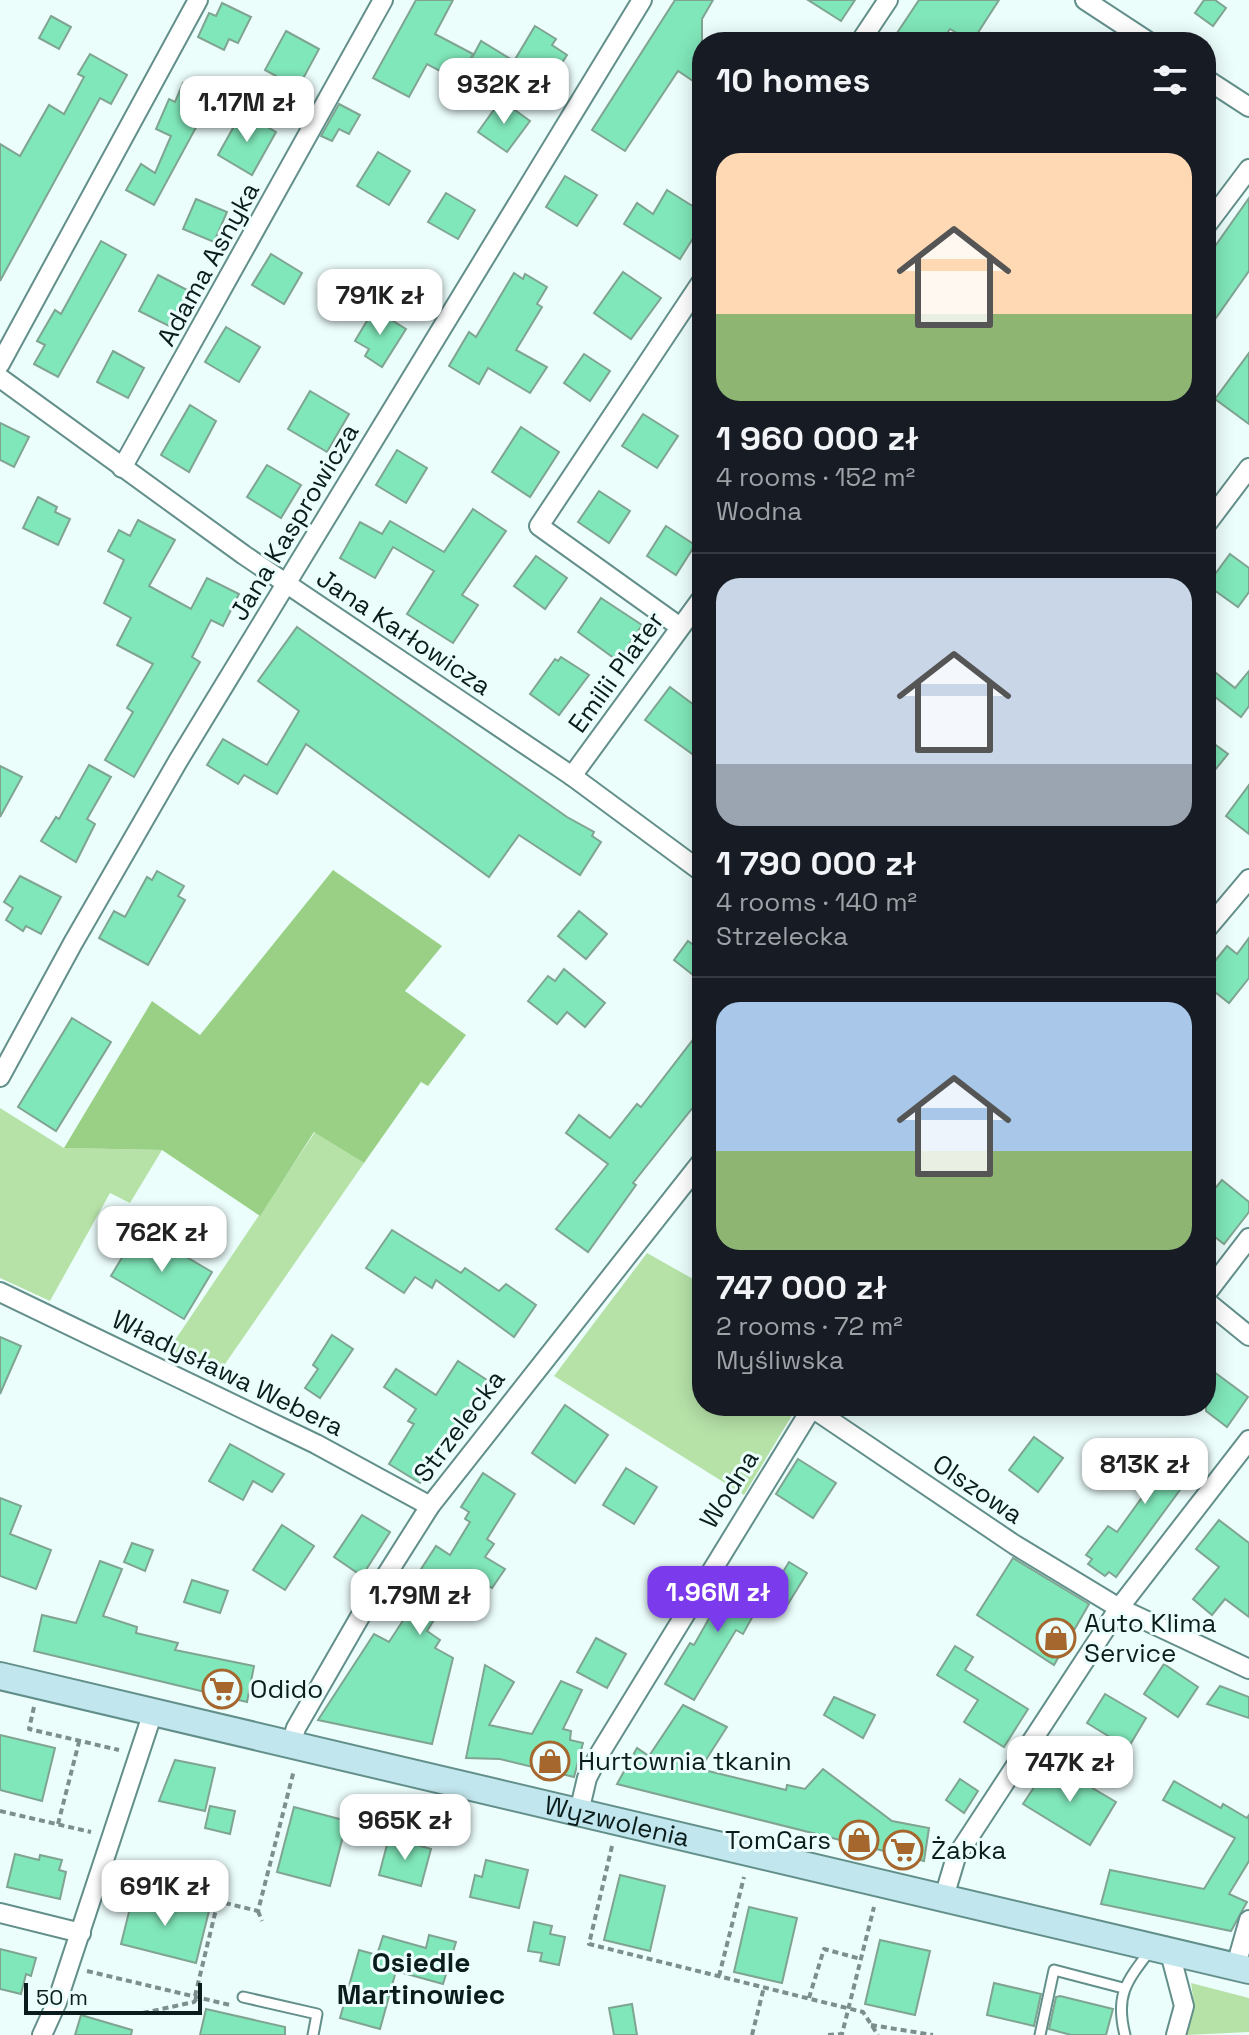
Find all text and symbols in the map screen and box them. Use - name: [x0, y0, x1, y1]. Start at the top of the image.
- pin: 932K zł: [430, 58, 578, 126]
- icon: filters: [1148, 58, 1192, 102]
- text: 10 homes: [716, 59, 870, 102]
- text: 932K zł: [457, 67, 551, 101]
- pin: 1.17M zł: [164, 76, 330, 144]
- text: 1.17M zł: [198, 85, 296, 119]
- street label: Adama Asnyka: [149, 176, 267, 352]
- icon: home: [882, 205, 1026, 349]
- pin: 791K zł: [306, 269, 454, 337]
- text: 791K zł: [335, 278, 425, 312]
- street label: Jana Kasprowicza: [222, 417, 366, 627]
- text: 1 960 000 zł: [716, 417, 919, 460]
- text: 4 rooms · 152 m²: [716, 460, 915, 494]
- text: Wodna: [716, 494, 802, 528]
- street label: Jana Karłowicza: [310, 561, 498, 703]
- street label: Emilii Plater: [561, 605, 671, 739]
- icon: home: [882, 630, 1026, 774]
- text: 1 790 000 zł: [716, 842, 917, 885]
- text: 4 rooms · 140 m²: [716, 885, 917, 919]
- text: Strzelecka: [716, 919, 848, 953]
- icon: home: [882, 1054, 1026, 1198]
- pin: 762K zł: [88, 1206, 236, 1274]
- text: 762K zł: [116, 1215, 208, 1249]
- text: 747 000 zł: [716, 1266, 887, 1309]
- street label: Władysława Webera: [107, 1302, 349, 1444]
- text: 2 rooms · 72 m²: [716, 1309, 903, 1343]
- text: Myśliwska: [716, 1343, 844, 1377]
- street label: Strzelecka: [406, 1363, 512, 1489]
- pin: 813K zł: [1071, 1438, 1219, 1506]
- street label: Wodna: [692, 1443, 766, 1535]
- street label: Olszowa: [926, 1446, 1030, 1532]
- text: 813K zł: [1100, 1447, 1190, 1481]
- pin: 1.96M zł: [635, 1566, 801, 1634]
- pin: 1.79M zł: [337, 1569, 503, 1637]
- text: 1.96M zł: [665, 1575, 771, 1609]
- text: 1.79M zł: [369, 1578, 471, 1612]
- place label: Auto Klima Service: [1084, 1606, 1216, 1670]
- shop icon: Auto Klima Service: [1035, 1617, 1077, 1659]
- supermarket icon: Odido: [201, 1668, 243, 1710]
- place label: Odido: [250, 1672, 323, 1706]
- pin: 747K zł: [996, 1736, 1144, 1804]
- shop icon: Hurtownia tkanin: [529, 1740, 571, 1782]
- place label: Hurtownia tkanin: [578, 1744, 792, 1778]
- text: 747K zł: [1025, 1745, 1115, 1779]
- street label: Wyzwolenia: [541, 1788, 693, 1855]
- pin: 965K zł: [331, 1794, 479, 1862]
- text: 965K zł: [358, 1803, 452, 1837]
- shop icon: TomCars: [838, 1819, 880, 1861]
- place label: TomCars: [725, 1823, 831, 1857]
- supermarket icon: Żabka: [882, 1829, 924, 1871]
- place label: Żabka: [931, 1833, 1006, 1867]
- pin: 691K zł: [91, 1860, 239, 1928]
- text: 691K zł: [120, 1869, 210, 1903]
- district label: Osiedle Martinowiec: [337, 1944, 505, 2012]
- scale bar: [24, 1979, 202, 2015]
- text: 50 m: [36, 1983, 88, 2011]

